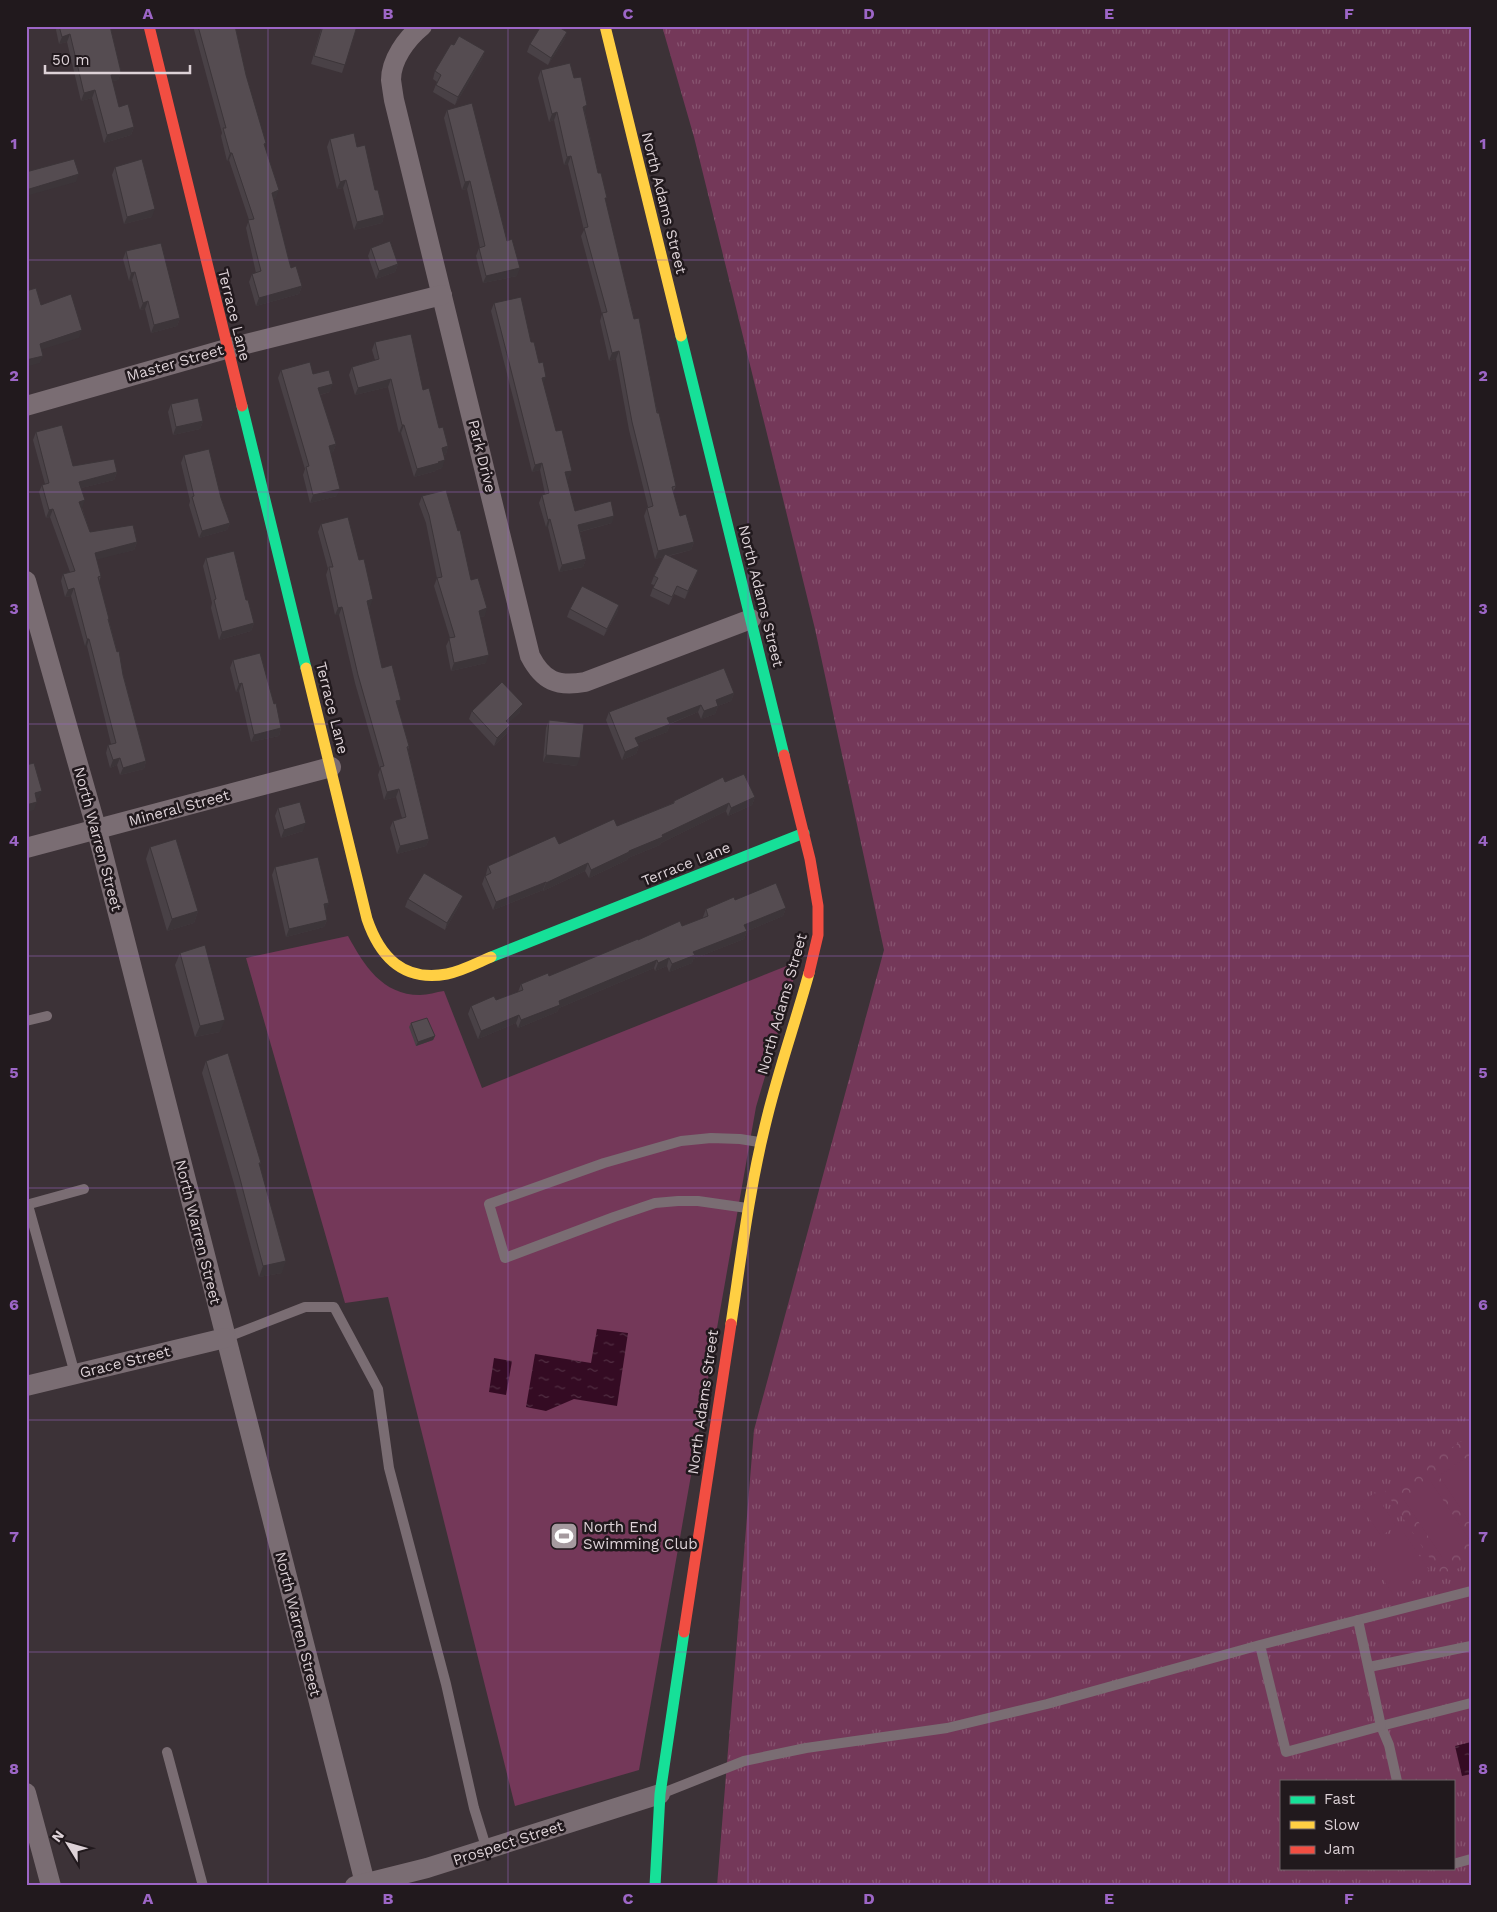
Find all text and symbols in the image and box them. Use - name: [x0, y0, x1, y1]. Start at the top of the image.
- text: A: [143, 4, 154, 23]
- text: B: [383, 4, 394, 23]
- text: C: [623, 4, 634, 23]
- text: D: [863, 4, 875, 23]
- text: E: [1104, 4, 1114, 23]
- text: F: [1344, 4, 1354, 23]
- scale bar: [45, 42, 190, 74]
- text: 50 m: [52, 51, 89, 69]
- street label: North Adams Street: [638, 130, 691, 277]
- text: 1: [11, 134, 17, 153]
- text: 1: [1480, 134, 1486, 153]
- street label: Terrace Lane: [214, 267, 254, 363]
- street label: Master Street: [124, 340, 226, 385]
- text: 2: [9, 366, 19, 385]
- text: 2: [1478, 366, 1488, 385]
- street label: Park Drive: [464, 418, 500, 494]
- street label: North Adams Street: [735, 523, 788, 670]
- text: 3: [9, 599, 19, 618]
- text: 3: [1478, 599, 1488, 618]
- street label: Terrace Lane: [312, 660, 352, 756]
- street label: North Warren Street: [70, 765, 126, 914]
- street label: Mineral Street: [127, 786, 232, 830]
- text: 4: [9, 831, 19, 850]
- text: 4: [1478, 831, 1488, 850]
- street label: Terrace Lane: [639, 838, 733, 890]
- street label: North Adams Street: [753, 931, 811, 1077]
- text: 5: [9, 1063, 19, 1082]
- text: 5: [1478, 1063, 1488, 1082]
- street label: North Warren Street: [171, 1158, 225, 1307]
- text: 6: [9, 1295, 19, 1314]
- text: 6: [1478, 1295, 1488, 1314]
- street label: North Adams Street: [684, 1328, 722, 1475]
- street label: Grace Street: [78, 1342, 173, 1382]
- place label: North End Swimming Club: [583, 1518, 698, 1553]
- sports icon: North End Swimming Club: [549, 1521, 579, 1551]
- text: 7: [9, 1527, 19, 1546]
- text: 7: [1478, 1527, 1488, 1546]
- street label: North Warren Street: [271, 1550, 325, 1699]
- text: 8: [9, 1759, 19, 1778]
- text: 8: [1478, 1759, 1488, 1778]
- legend: [1280, 1780, 1454, 1870]
- text: Fast: [1324, 1790, 1356, 1808]
- street label: Prospect Street: [451, 1816, 566, 1869]
- text: Slow: [1324, 1816, 1360, 1834]
- north arrow: [42, 1820, 92, 1870]
- text: N: [48, 1827, 67, 1845]
- text: Jam: [1324, 1840, 1355, 1858]
- text: A: [143, 1889, 154, 1908]
- text: B: [383, 1889, 394, 1908]
- text: C: [623, 1889, 634, 1908]
- text: D: [863, 1889, 875, 1908]
- text: E: [1104, 1889, 1114, 1908]
- text: F: [1344, 1889, 1354, 1908]

